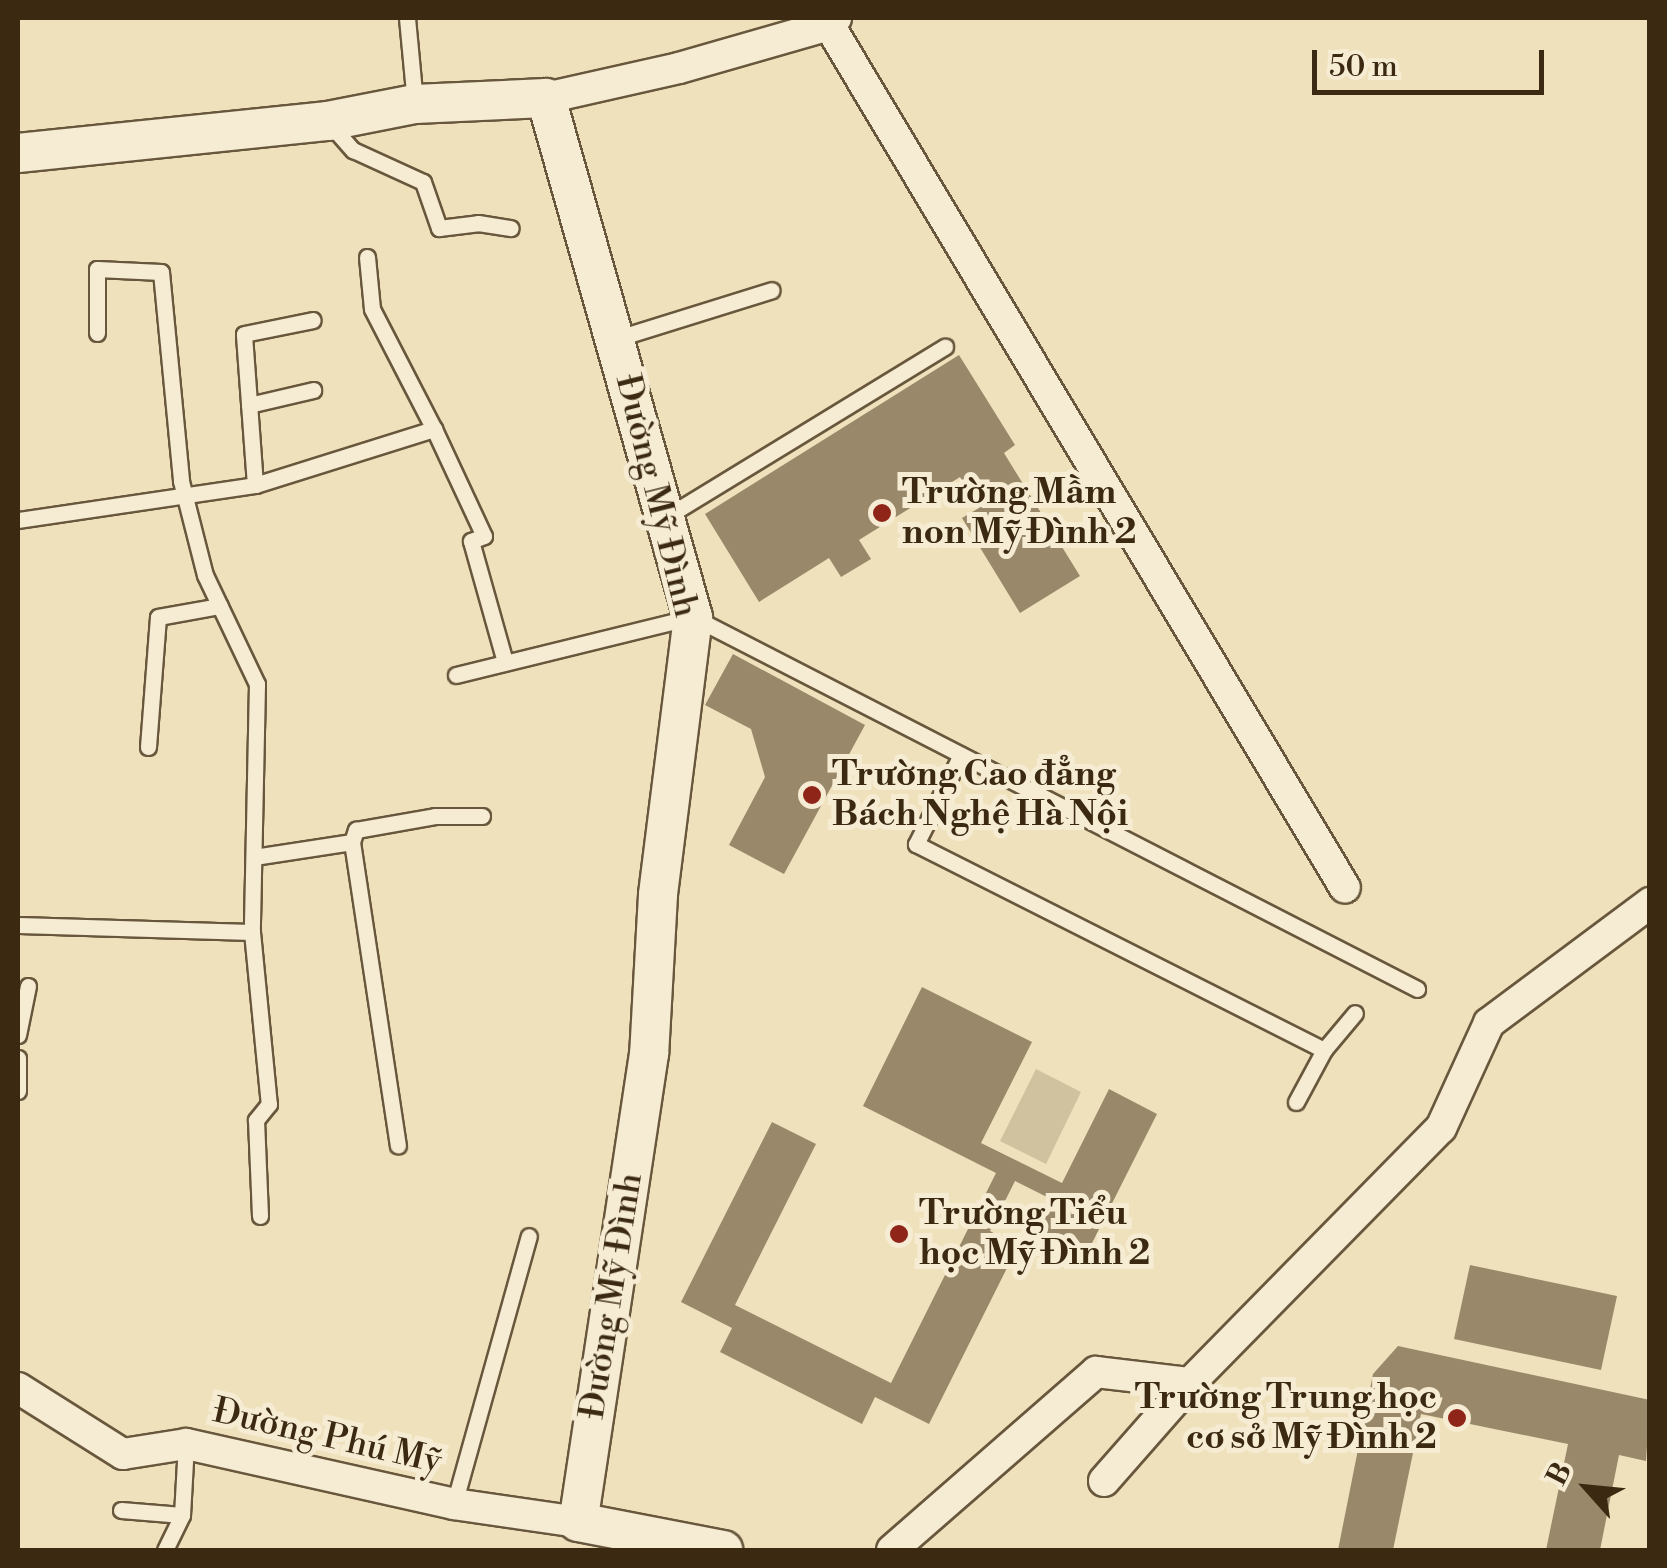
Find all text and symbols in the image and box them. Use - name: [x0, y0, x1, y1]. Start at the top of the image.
- scale bar: [1317, 30, 1550, 92]
- text: 50 m: [1329, 48, 1398, 86]
- street label: Đường Mỹ Đình: [606, 370, 706, 622]
- place label: Trường Mầm non Mỹ Đình 2: [902, 472, 1136, 554]
- marker: Trường Mầm non Mỹ Đình 2: [871, 502, 893, 524]
- place label: Trường Cao đẳng Bách Nghệ Hà Nội: [832, 754, 1128, 836]
- marker: Trường Cao đẳng Bách Nghệ Hà Nội: [801, 784, 823, 806]
- street label: Đường Mỹ Đình: [572, 1170, 652, 1422]
- place label: Trường Tiểu học Mỹ Đình 2: [919, 1193, 1150, 1275]
- marker: Trường Tiểu học Mỹ Đình 2: [888, 1223, 910, 1245]
- place label: Trường Trung học cơ sở Mỹ Đình 2: [1135, 1377, 1437, 1459]
- street label: Đường Phú Mỹ: [209, 1390, 445, 1484]
- marker: Trường Trung học cơ sở Mỹ Đình 2: [1446, 1407, 1468, 1429]
- north arrow: [1537, 1438, 1637, 1538]
- text: B: [1539, 1457, 1580, 1491]

